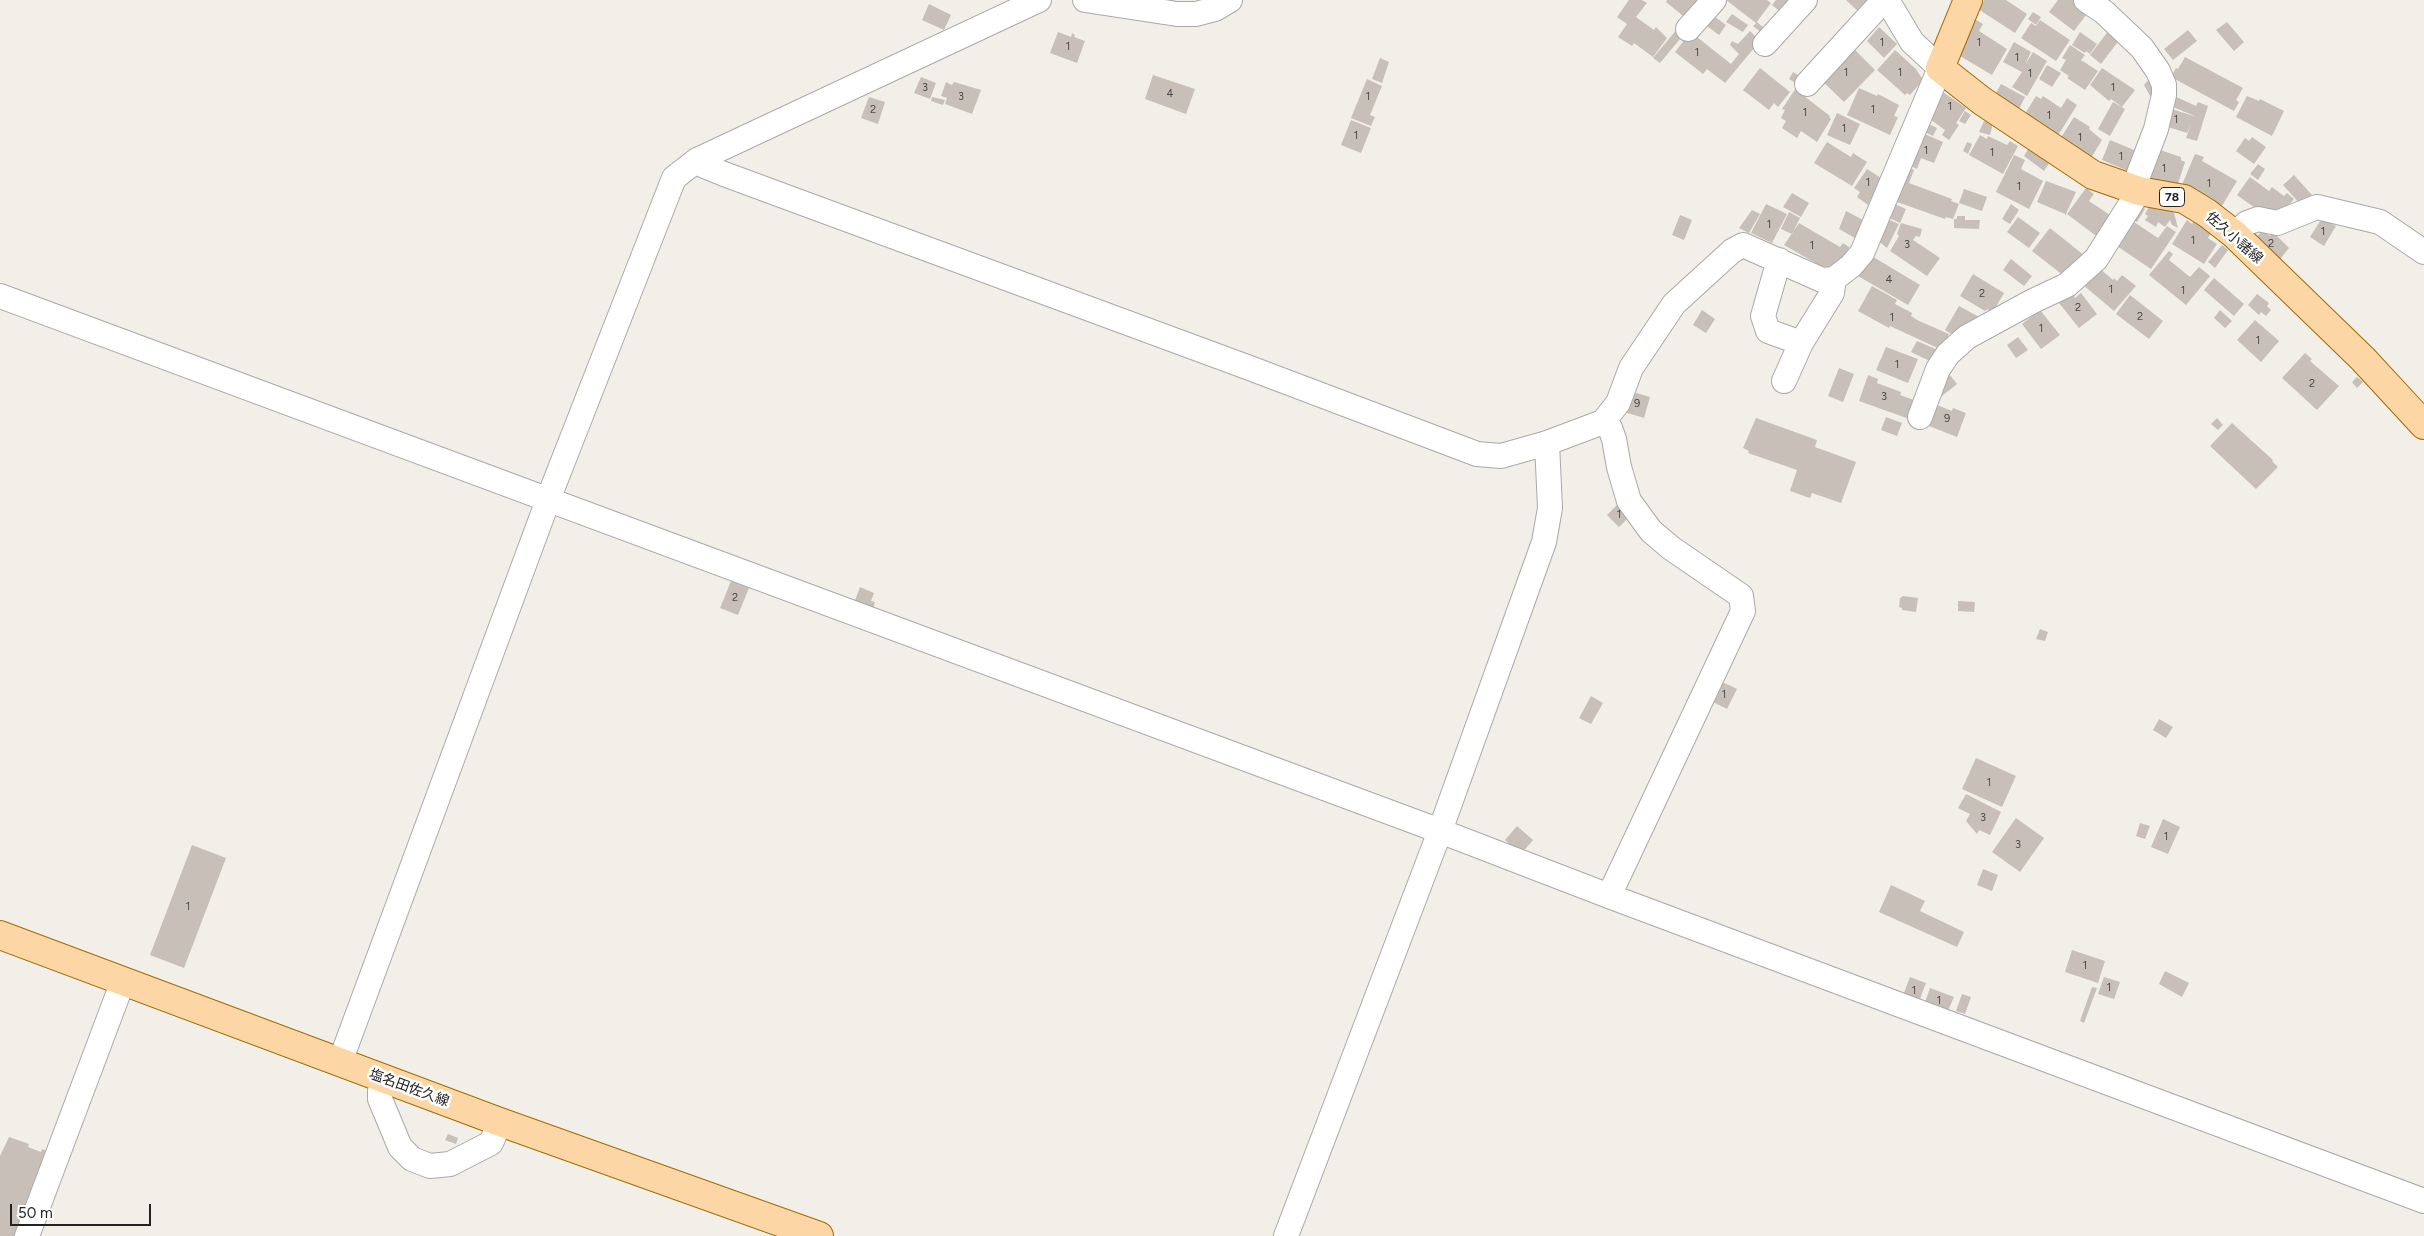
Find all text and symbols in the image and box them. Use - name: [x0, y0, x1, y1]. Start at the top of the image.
- house number: 1: [1880, 36, 1884, 50]
- house number: 1: [1977, 36, 1981, 50]
- house number: 1: [1066, 40, 1070, 54]
- house number: 1: [1695, 46, 1699, 60]
- house number: 1: [2015, 51, 2019, 65]
- house number: 1: [1844, 66, 1848, 80]
- house number: 1: [1898, 66, 1902, 80]
- house number: 1: [2028, 67, 2032, 81]
- house number: 3: [922, 81, 928, 95]
- house number: 1: [2111, 81, 2115, 95]
- house number: 4: [1167, 87, 1173, 101]
- house number: 3: [958, 90, 964, 104]
- house number: 1: [1366, 90, 1370, 104]
- house number: 1: [1948, 100, 1952, 114]
- house number: 2: [870, 103, 876, 117]
- house number: 1: [1871, 103, 1875, 117]
- house number: 1: [1803, 106, 1807, 120]
- house number: 1: [2047, 109, 2051, 123]
- house number: 1: [2174, 113, 2178, 127]
- house number: 1: [1842, 122, 1846, 136]
- house number: 1: [1354, 129, 1358, 143]
- house number: 1: [2078, 131, 2082, 145]
- house number: 1: [1924, 144, 1928, 158]
- house number: 1: [1990, 146, 1994, 160]
- house number: 1: [2119, 150, 2123, 164]
- house number: 1: [2162, 162, 2166, 176]
- house number: 1: [1866, 176, 1870, 190]
- house number: 1: [2207, 177, 2211, 191]
- house number: 1: [2017, 180, 2021, 194]
- road number: 78: [2160, 188, 2184, 206]
- street label: 佐久小諸線: [2202, 209, 2266, 267]
- house number: 1: [1767, 218, 1771, 232]
- house number: 1: [2321, 225, 2325, 239]
- house number: 1: [2191, 234, 2195, 248]
- house number: 2: [2268, 237, 2274, 251]
- house number: 3: [1904, 238, 1910, 252]
- house number: 1: [1810, 239, 1814, 253]
- house number: 4: [1886, 273, 1892, 287]
- house number: 1: [2109, 283, 2113, 297]
- house number: 1: [2181, 284, 2185, 298]
- house number: 2: [1979, 287, 1985, 301]
- house number: 2: [2075, 301, 2081, 315]
- house number: 2: [2137, 310, 2143, 324]
- house number: 1: [1890, 311, 1894, 325]
- house number: 1: [2039, 322, 2043, 336]
- house number: 1: [2256, 334, 2260, 348]
- house number: 1: [1895, 358, 1899, 372]
- house number: 2: [2309, 377, 2315, 391]
- house number: 3: [1881, 390, 1887, 404]
- house number: 9: [1634, 397, 1640, 411]
- house number: 9: [1944, 412, 1950, 426]
- house number: 1: [1617, 508, 1621, 522]
- house number: 2: [732, 591, 738, 605]
- house number: 1: [1722, 688, 1726, 702]
- house number: 1: [1987, 776, 1991, 790]
- house number: 3: [1980, 811, 1986, 825]
- house number: 1: [2164, 830, 2168, 844]
- house number: 3: [2015, 838, 2021, 852]
- house number: 1: [186, 900, 190, 914]
- house number: 1: [2083, 959, 2087, 973]
- house number: 1: [2107, 981, 2111, 995]
- house number: 1: [1912, 984, 1916, 998]
- house number: 1: [1937, 994, 1941, 1008]
- street label: 塩名田佐久線: [367, 1066, 451, 1110]
- scale bar: [12, 1194, 154, 1226]
- text: 50 m: [18, 1204, 53, 1222]

